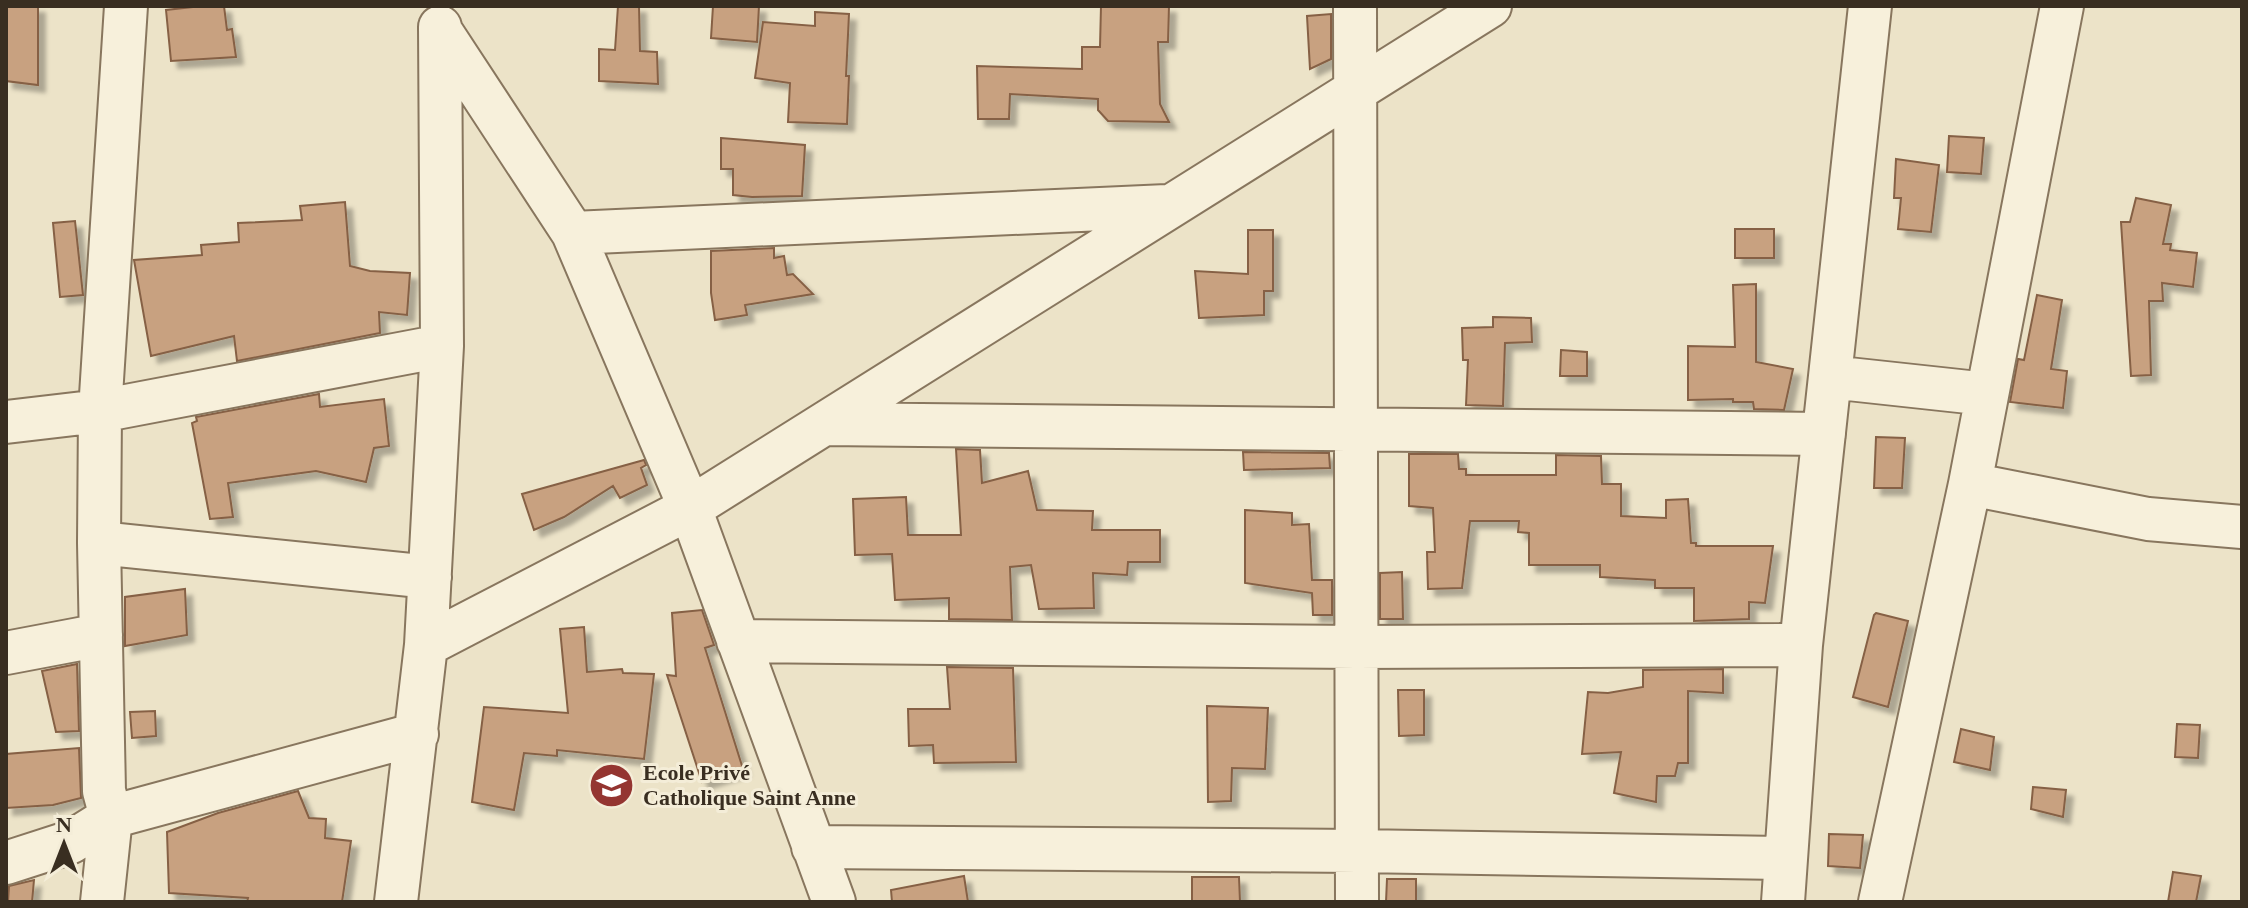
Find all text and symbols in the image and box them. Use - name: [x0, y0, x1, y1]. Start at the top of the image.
- place label: Ecole Privé Catholique Saint Anne: [643, 760, 856, 810]
- school or university icon: Ecole Privé Catholique Saint Anne: [588, 761, 636, 809]
- north arrow: [24, 804, 104, 884]
- text: N: [56, 812, 72, 837]

